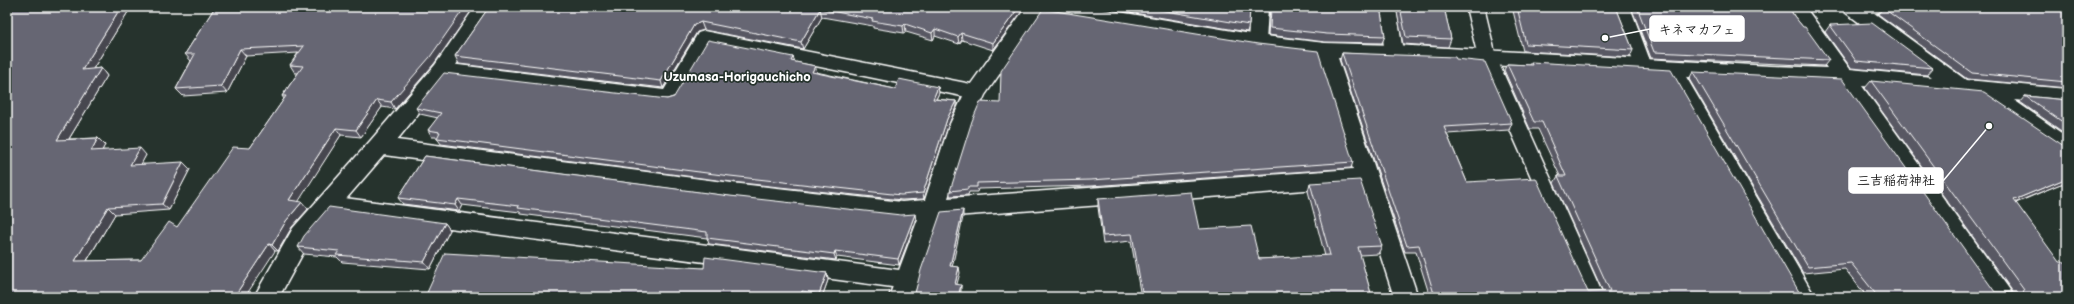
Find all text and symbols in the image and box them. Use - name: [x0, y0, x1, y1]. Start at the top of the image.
- callout: キネマカフェ: [1650, 16, 1744, 41]
- text: キネマカフェ: [1659, 22, 1735, 38]
- district label: Uzumasa-Horigauchicho: [663, 69, 811, 85]
- callout: 三吉稲荷神社: [1849, 168, 1943, 193]
- text: 三吉稲荷神社: [1857, 173, 1935, 189]

